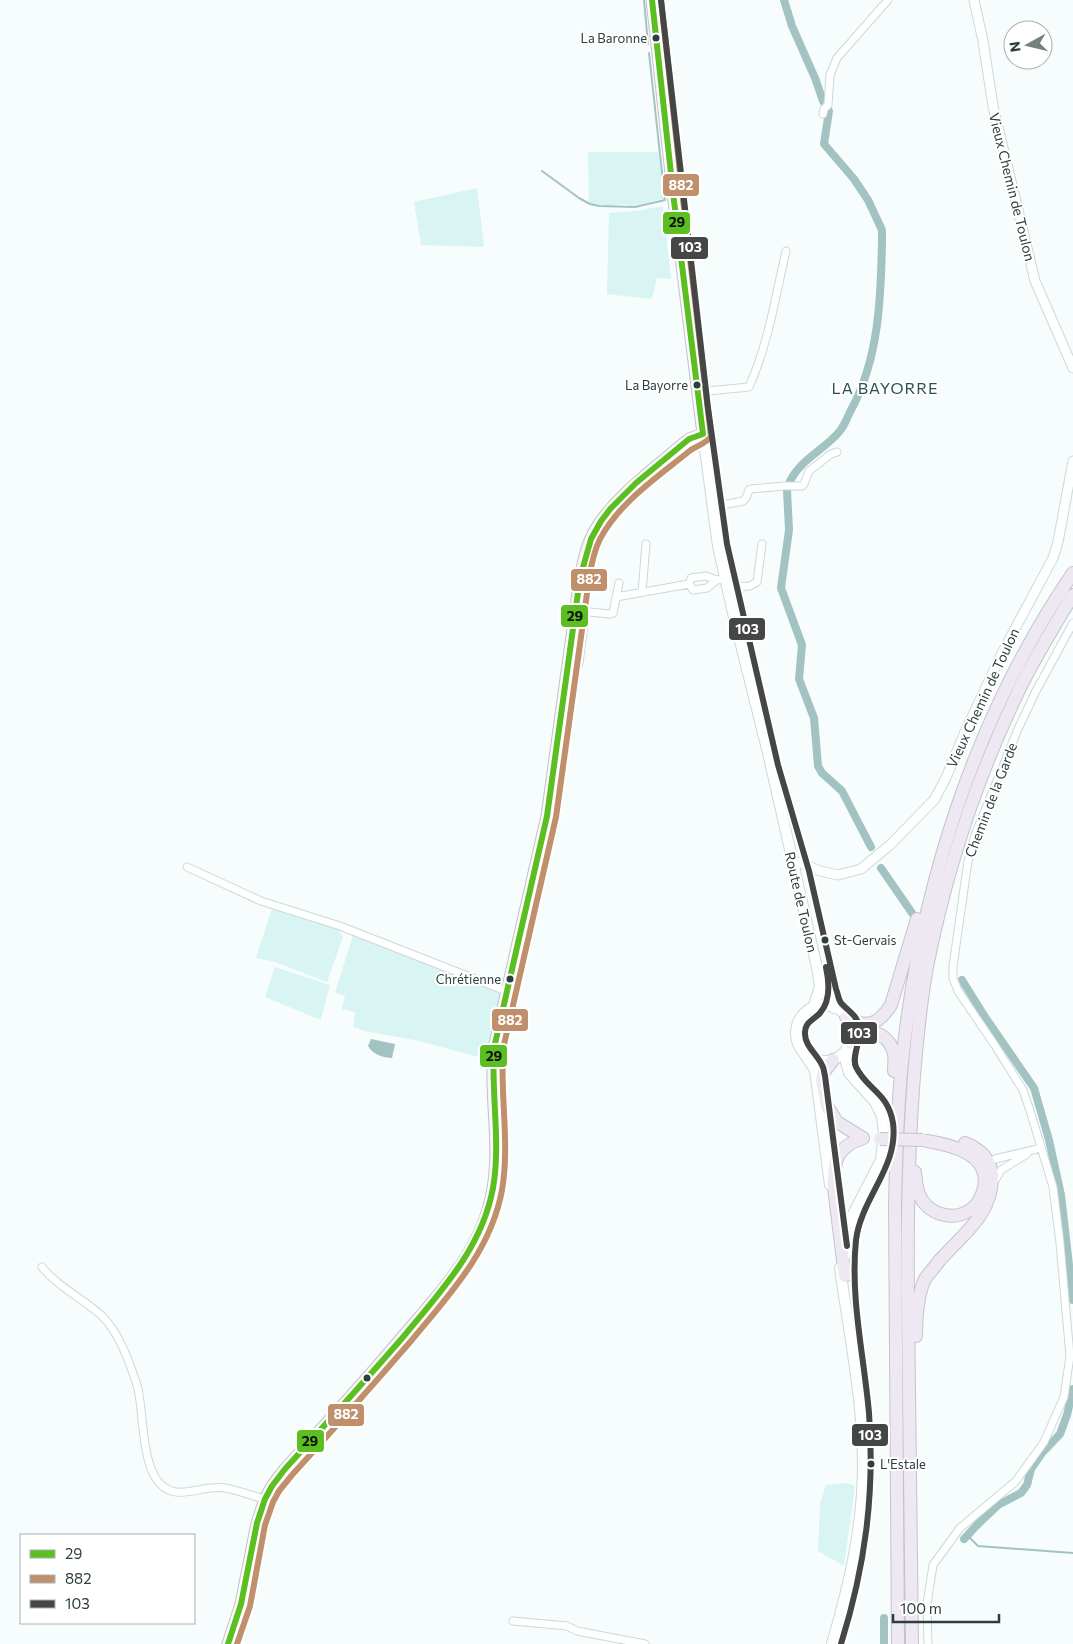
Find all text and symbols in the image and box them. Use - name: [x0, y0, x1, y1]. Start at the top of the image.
- north arrow: [1003, 20, 1053, 70]
- place label: La Baronne: [581, 30, 647, 46]
- marker: La Baronne: [651, 33, 661, 43]
- text: N: [1005, 40, 1024, 53]
- street label: Vieux Chemin de Toulon: [986, 111, 1039, 263]
- line badge: 882: [662, 173, 700, 197]
- text: 882: [668, 176, 694, 193]
- line badge: 29: [662, 211, 691, 235]
- text: 29: [669, 213, 686, 230]
- line badge: 103: [670, 236, 709, 260]
- text: 103: [678, 238, 702, 255]
- place label: La Bayorre: [625, 377, 688, 393]
- district label: LA BAYORRE: [831, 378, 939, 397]
- marker: La Bayorre: [692, 380, 702, 390]
- line badge: 882: [570, 568, 608, 592]
- text: 882: [576, 570, 602, 587]
- line badge: 29: [560, 604, 589, 628]
- text: 29: [567, 607, 584, 624]
- line badge: 103: [728, 617, 766, 641]
- text: 103: [735, 620, 759, 637]
- street label: Vieux Chemin de Toulon: [943, 625, 1022, 770]
- street label: Chemin de la Garde: [961, 740, 1020, 860]
- street label: Route de Toulon: [782, 850, 821, 954]
- place label: St-Gervais: [834, 932, 897, 948]
- marker: St-Gervais: [820, 935, 830, 945]
- place label: Chrétienne: [436, 971, 501, 987]
- marker: Chrétienne: [505, 974, 515, 984]
- line badge: 882: [491, 1008, 529, 1032]
- text: 882: [497, 1011, 523, 1028]
- line badge: 103: [840, 1021, 878, 1045]
- text: 103: [847, 1024, 871, 1041]
- line badge: 29: [479, 1044, 508, 1068]
- text: 29: [486, 1047, 503, 1064]
- unlabelled marker: [362, 1373, 372, 1383]
- line badge: 882: [327, 1403, 365, 1427]
- text: 882: [333, 1405, 359, 1422]
- line badge: 103: [851, 1423, 889, 1447]
- text: 103: [858, 1426, 882, 1443]
- line badge: 29: [296, 1429, 325, 1453]
- text: 29: [302, 1432, 319, 1449]
- place label: L'Estale: [880, 1456, 926, 1472]
- marker: L'Estale: [866, 1459, 876, 1469]
- legend: [20, 1534, 195, 1624]
- text: 29: [65, 1544, 82, 1562]
- text: 882: [65, 1569, 92, 1587]
- scale bar: [893, 1592, 999, 1624]
- text: 103: [65, 1594, 90, 1612]
- text: 100 m: [900, 1599, 942, 1617]

